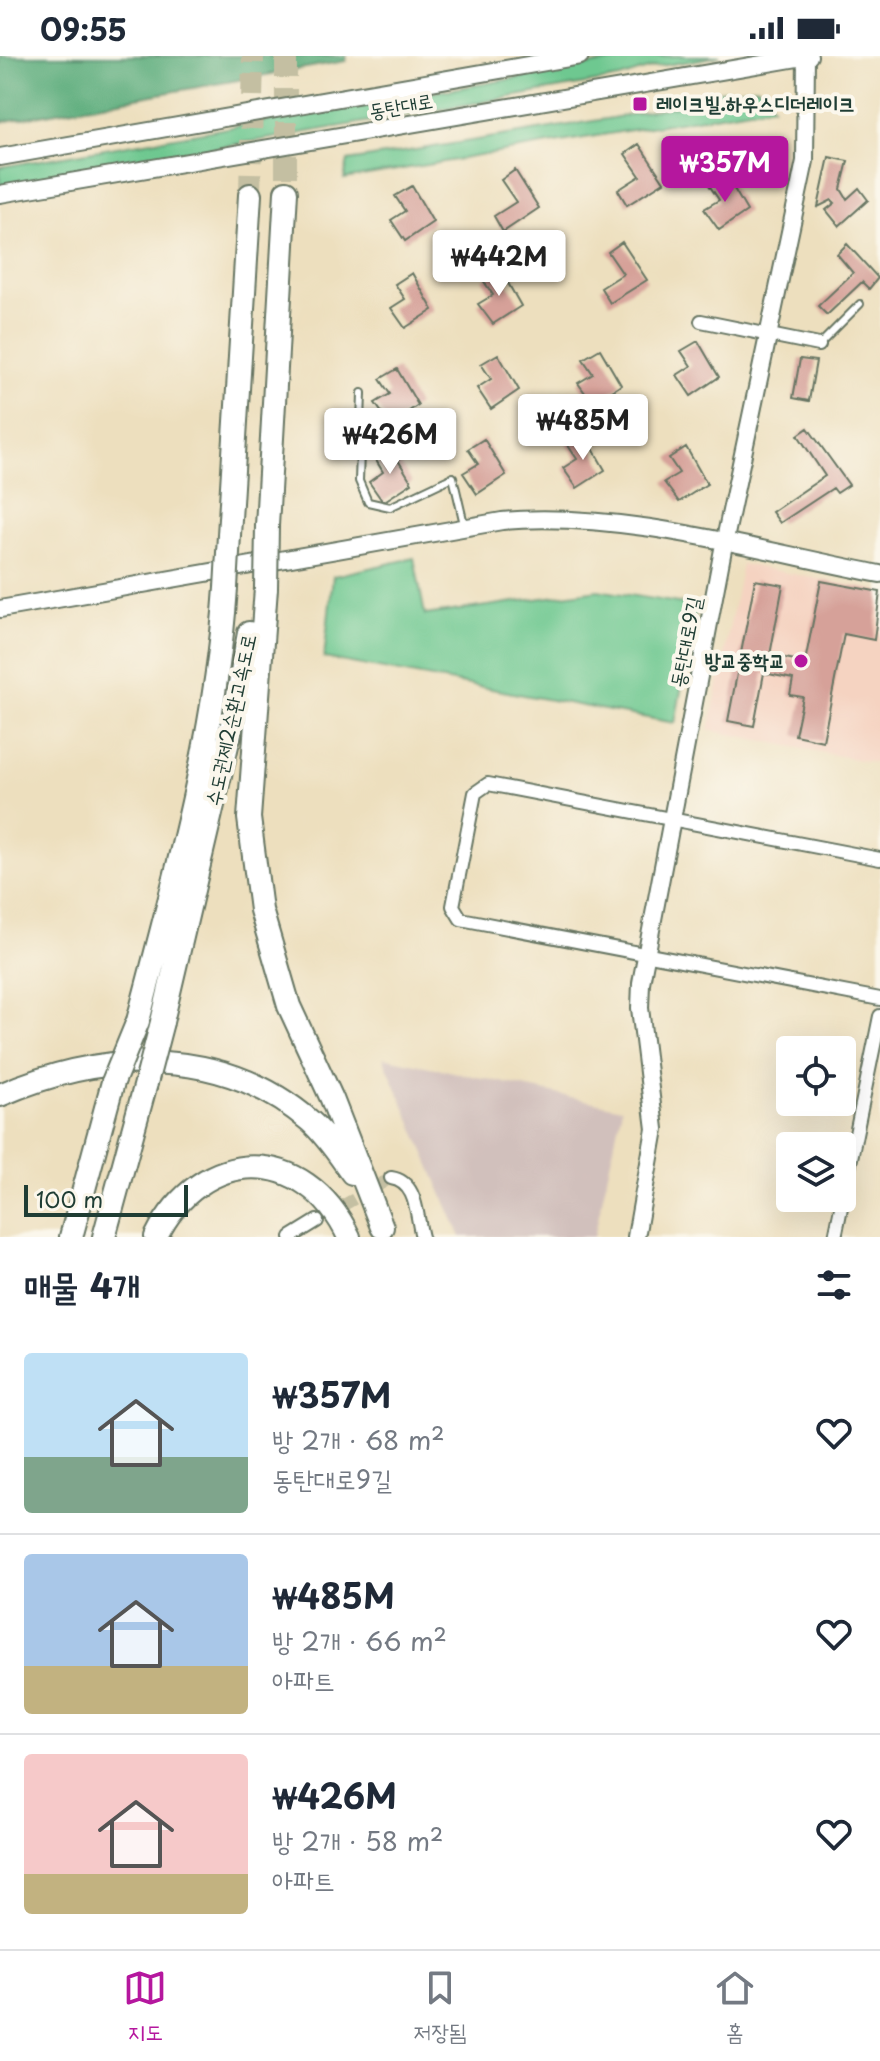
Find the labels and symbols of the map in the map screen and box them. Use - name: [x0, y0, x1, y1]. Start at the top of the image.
- street label: 동탄대로: [367, 85, 435, 125]
- place label: 레이크빌.하우스디더레이크: [656, 88, 855, 118]
- marker: 레이크빌.하우스디더레이크: [631, 95, 649, 113]
- pin: ₩357M: [669, 136, 781, 204]
- pin: ₩442M: [443, 230, 555, 298]
- pin: ₩485M: [527, 394, 639, 462]
- pin: ₩426M: [334, 408, 446, 476]
- street label: 동탄대로9길: [662, 594, 709, 690]
- street label: 수도권제2순환고속도로: [197, 631, 263, 809]
- place label: 방교중학교: [705, 645, 785, 675]
- marker: 방교중학교: [792, 652, 810, 670]
- scale bar: [24, 1181, 188, 1217]

